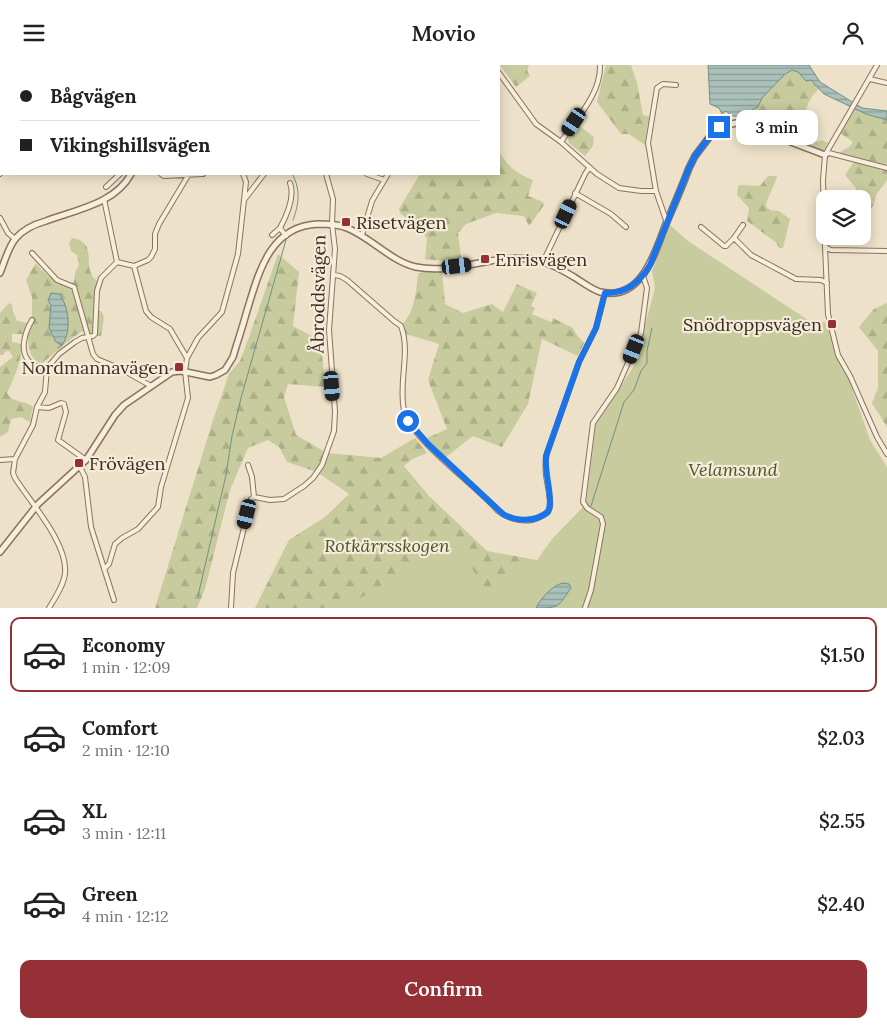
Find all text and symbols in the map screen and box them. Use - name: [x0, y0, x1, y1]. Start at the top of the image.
- icon: menu: [20, 19, 48, 47]
- text: Movio: [411, 19, 476, 47]
- icon: person: [839, 19, 867, 47]
- text: Bågvägen: [50, 84, 137, 108]
- car: [559, 105, 588, 139]
- callout: 3 min: [736, 109, 819, 145]
- route end: [708, 116, 730, 138]
- text: 3 min: [756, 117, 798, 137]
- text: Vikingshillsvägen: [50, 133, 210, 157]
- map controls: [816, 190, 871, 245]
- button: layers: [816, 190, 871, 245]
- car: [552, 197, 579, 231]
- place label: Risetvägen: [356, 211, 446, 234]
- marker: Risetvägen: [340, 216, 352, 228]
- street label: Åbroddsvägen: [305, 234, 331, 354]
- place label: Enrisvägen: [495, 248, 587, 271]
- marker: Enrisvägen: [479, 253, 491, 265]
- car: [441, 257, 472, 275]
- place label: Snödroppsvägen: [683, 313, 822, 336]
- marker: Snödroppsvägen: [826, 318, 838, 330]
- car: [621, 332, 646, 366]
- place label: Nordmannavägen: [21, 356, 169, 379]
- marker: Nordmannavägen: [173, 361, 185, 373]
- car: [323, 370, 340, 402]
- route start: [397, 410, 419, 432]
- place label: Frövägen: [89, 452, 166, 475]
- marker: Frövägen: [73, 457, 85, 469]
- park label: Velamsund: [688, 458, 778, 481]
- car: [236, 498, 257, 530]
- park label: Rotkärrsskogen: [324, 534, 450, 557]
- icon: car: [22, 632, 67, 677]
- text: Economy: [82, 633, 165, 657]
- text: $1.50: [820, 643, 865, 667]
- text: 1 min · 12:09: [82, 657, 171, 677]
- icon: car: [22, 715, 67, 760]
- text: Comfort: [82, 716, 158, 740]
- text: $2.03: [817, 726, 865, 750]
- text: 2 min · 12:10: [82, 740, 170, 760]
- icon: car: [22, 798, 67, 843]
- text: XL: [82, 799, 107, 823]
- text: $2.55: [819, 809, 865, 833]
- text: 3 min · 12:11: [82, 823, 166, 843]
- icon: car: [22, 881, 67, 926]
- text: Green: [82, 882, 138, 906]
- text: $2.40: [817, 892, 865, 916]
- text: 4 min · 12:12: [82, 906, 169, 926]
- button: Confirm: [20, 960, 867, 1018]

